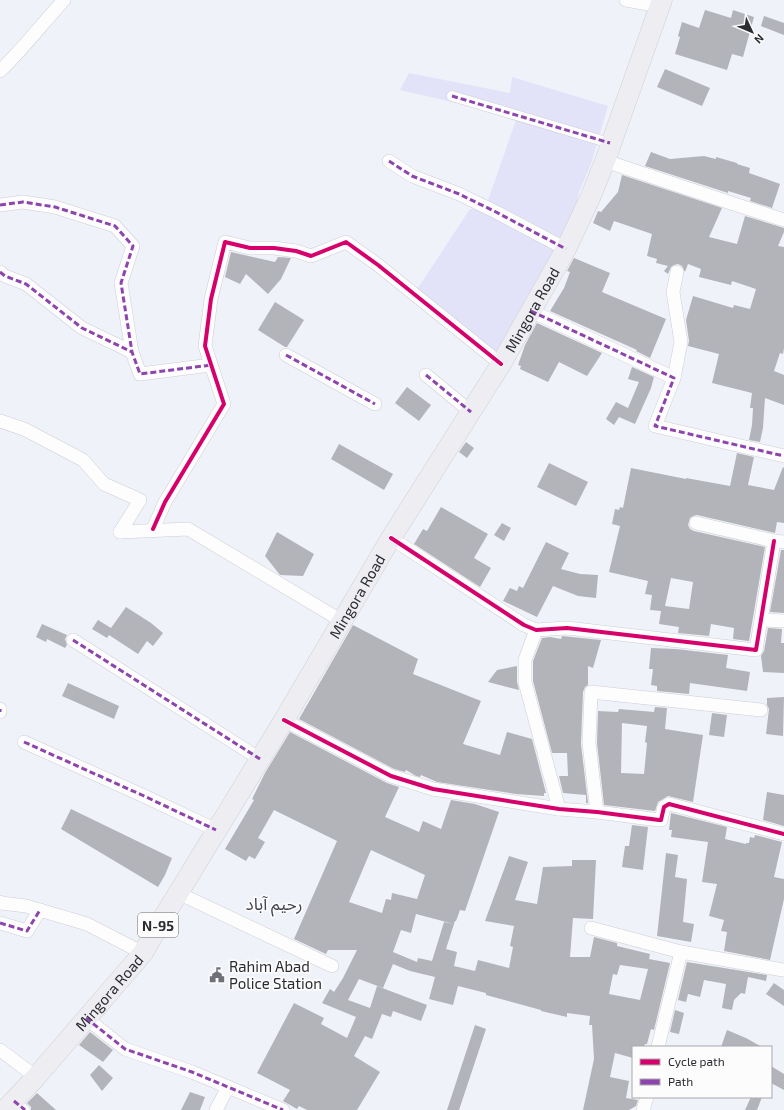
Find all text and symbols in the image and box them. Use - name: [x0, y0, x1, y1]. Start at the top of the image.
- north arrow: [732, 12, 772, 52]
- text: N: [752, 32, 767, 47]
- street label: Mingora Road: [501, 264, 563, 355]
- street label: Mingora Road: [325, 551, 389, 642]
- district label: رحیم آباد: [246, 893, 302, 917]
- road number: N-95: [138, 913, 178, 937]
- street label: Mingora Road: [71, 951, 147, 1034]
- place label: Rahim Abad Police Station: [229, 957, 322, 992]
- public building icon: Rahim Abad Police Station: [208, 966, 226, 984]
- legend: [632, 1046, 772, 1098]
- text: Cycle path: [668, 1054, 725, 1068]
- text: Path: [668, 1074, 693, 1088]

